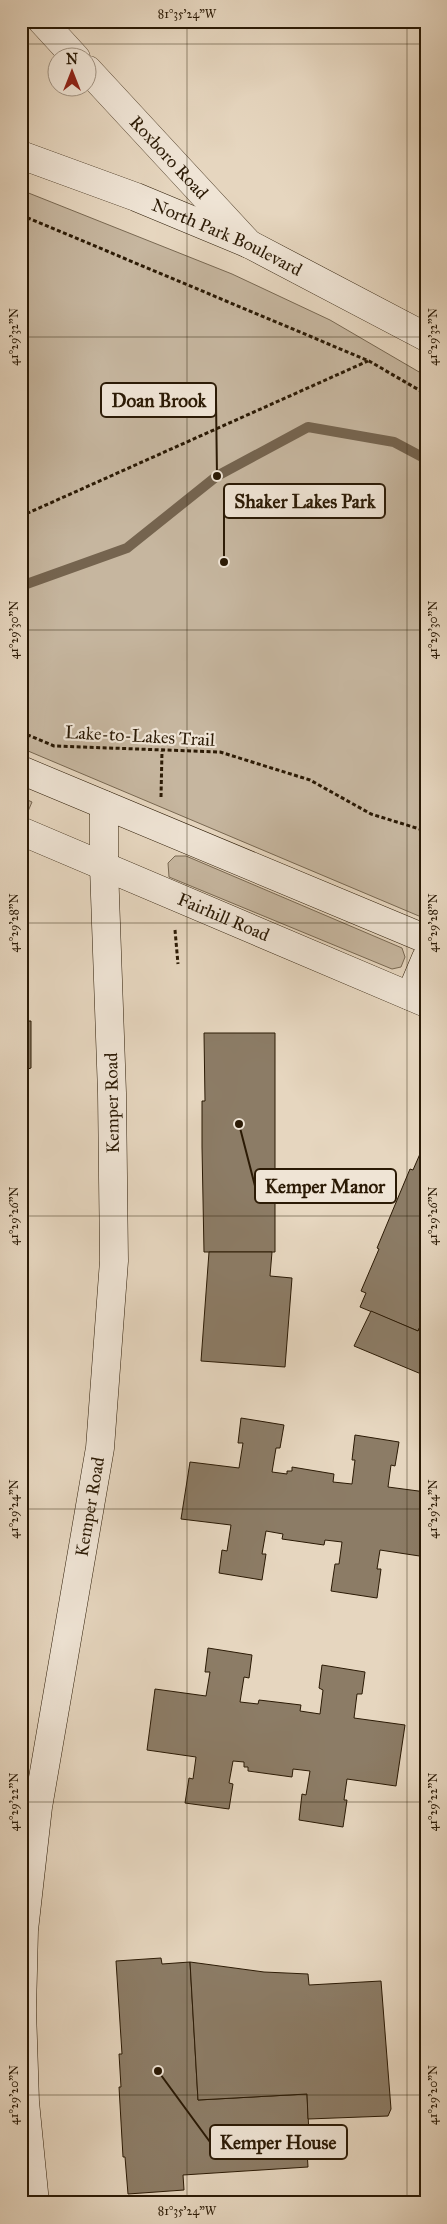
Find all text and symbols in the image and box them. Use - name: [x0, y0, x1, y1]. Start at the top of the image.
- text: 81°35'24"W: [158, 7, 217, 21]
- north arrow: [48, 48, 98, 98]
- text: N: [66, 51, 78, 68]
- street label: Roxboro Road: [125, 111, 213, 204]
- street label: North Park Boulevard: [149, 194, 306, 281]
- text: 41°29'32"N: [7, 308, 21, 366]
- text: 41°29'32"N: [426, 308, 440, 366]
- callout: Doan Brook: [101, 383, 216, 417]
- text: Doan Brook: [112, 389, 208, 412]
- callout: Shaker Lakes Park: [224, 484, 385, 518]
- text: Shaker Lakes Park: [234, 490, 377, 513]
- text: 41°29'30"N: [7, 601, 21, 659]
- text: 41°29'30"N: [426, 601, 440, 659]
- street label: Lake-to-Lakes Trail: [64, 721, 216, 751]
- street label: Fairhill Road: [174, 888, 273, 946]
- text: 41°29'28"N: [7, 893, 21, 953]
- text: 41°29'28"N: [426, 893, 440, 953]
- street label: Kemper Road: [100, 1052, 124, 1154]
- callout: Kemper Manor: [255, 1169, 396, 1203]
- text: Kemper Manor: [265, 1175, 386, 1199]
- text: 41°29'26"N: [7, 1187, 21, 1245]
- text: 41°29'26"N: [426, 1187, 440, 1245]
- street label: Kemper Road: [70, 1455, 109, 1558]
- text: 41°29'24"N: [7, 1479, 21, 1539]
- text: 41°29'24"N: [426, 1479, 440, 1539]
- text: 41°29'22"N: [7, 1773, 21, 1831]
- text: 41°29'22"N: [426, 1773, 440, 1831]
- text: 41°29'20"N: [7, 2065, 21, 2125]
- text: 41°29'20"N: [426, 2065, 440, 2125]
- callout: Kemper House: [210, 2125, 347, 2159]
- text: Kemper House: [220, 2131, 336, 2155]
- text: 81°35'24"W: [158, 2204, 217, 2218]

